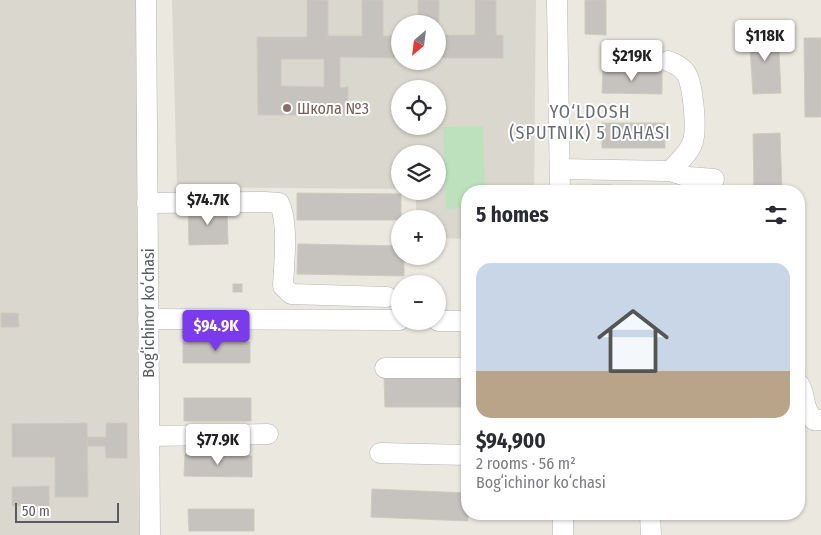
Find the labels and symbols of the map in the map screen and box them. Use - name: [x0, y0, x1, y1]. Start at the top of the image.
- north arrow: [391, 15, 446, 70]
- pin: $118K: [730, 20, 800, 62]
- pin: $219K: [597, 39, 667, 82]
- place label: Школа №3: [297, 99, 369, 118]
- district label: YO‘LDOSH (SPUTNIK) 5 DAHASI: [509, 101, 671, 144]
- marker: Школа №3: [281, 102, 293, 114]
- pin: $74.7K: [167, 184, 249, 226]
- street label: Bogʻichinor koʻchasi: [139, 248, 158, 378]
- pin: $94.9K: [175, 310, 257, 352]
- pin: $77.9K: [177, 424, 259, 466]
- scale bar: [15, 500, 119, 523]

